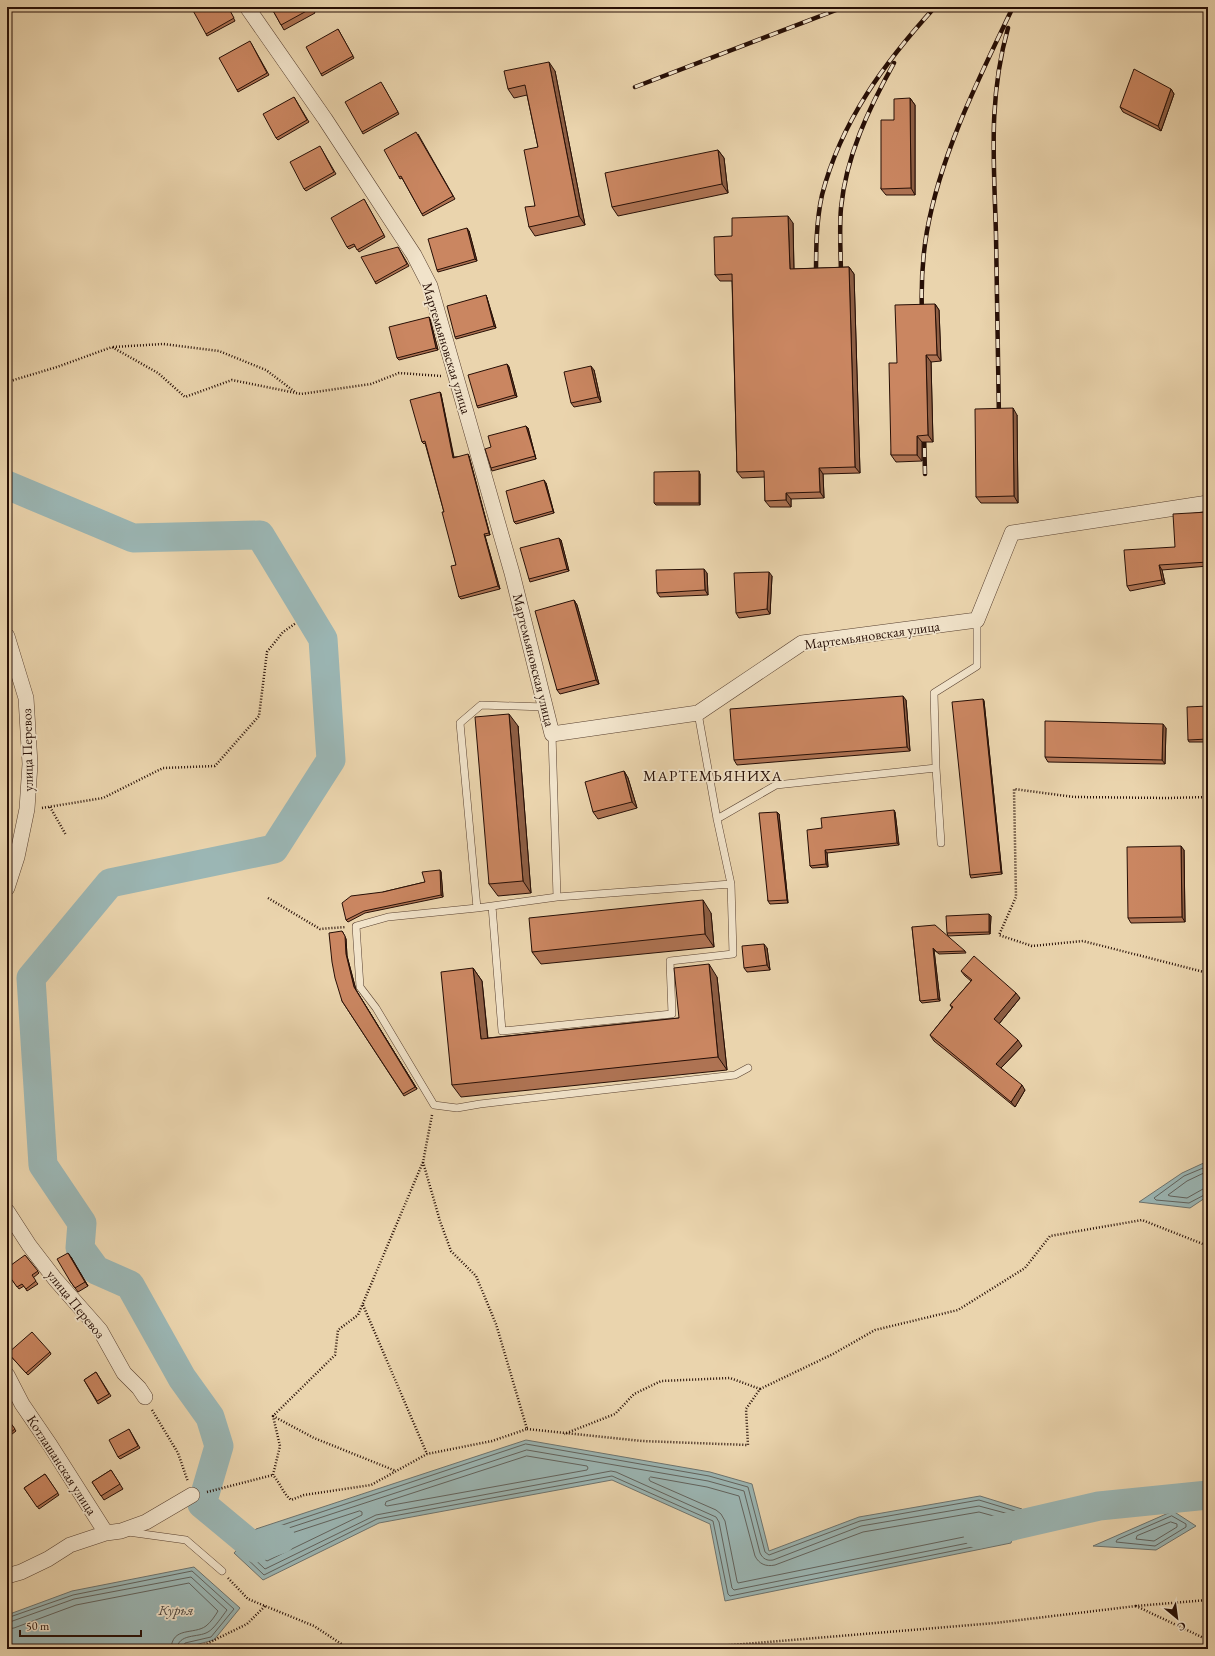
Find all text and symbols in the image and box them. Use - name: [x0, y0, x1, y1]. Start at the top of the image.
- street label: Мартемьяновская улица: [418, 280, 476, 416]
- street label: Мартемьяновская улица: [509, 592, 559, 729]
- street label: Мартемьяновская улица: [803, 617, 941, 653]
- street label: улица Перевоз: [17, 708, 37, 792]
- district label: МАРТЕМЬЯНИХА: [643, 766, 783, 785]
- street label: улица Перевоз: [43, 1266, 109, 1342]
- street label: Котлашанская улица: [23, 1412, 101, 1519]
- north arrow: [1157, 1598, 1197, 1638]
- water label: Курья: [157, 1600, 194, 1619]
- scale bar: [20, 1612, 141, 1638]
- text: 50 m: [26, 1618, 50, 1634]
- text: С: [1175, 1619, 1189, 1635]

